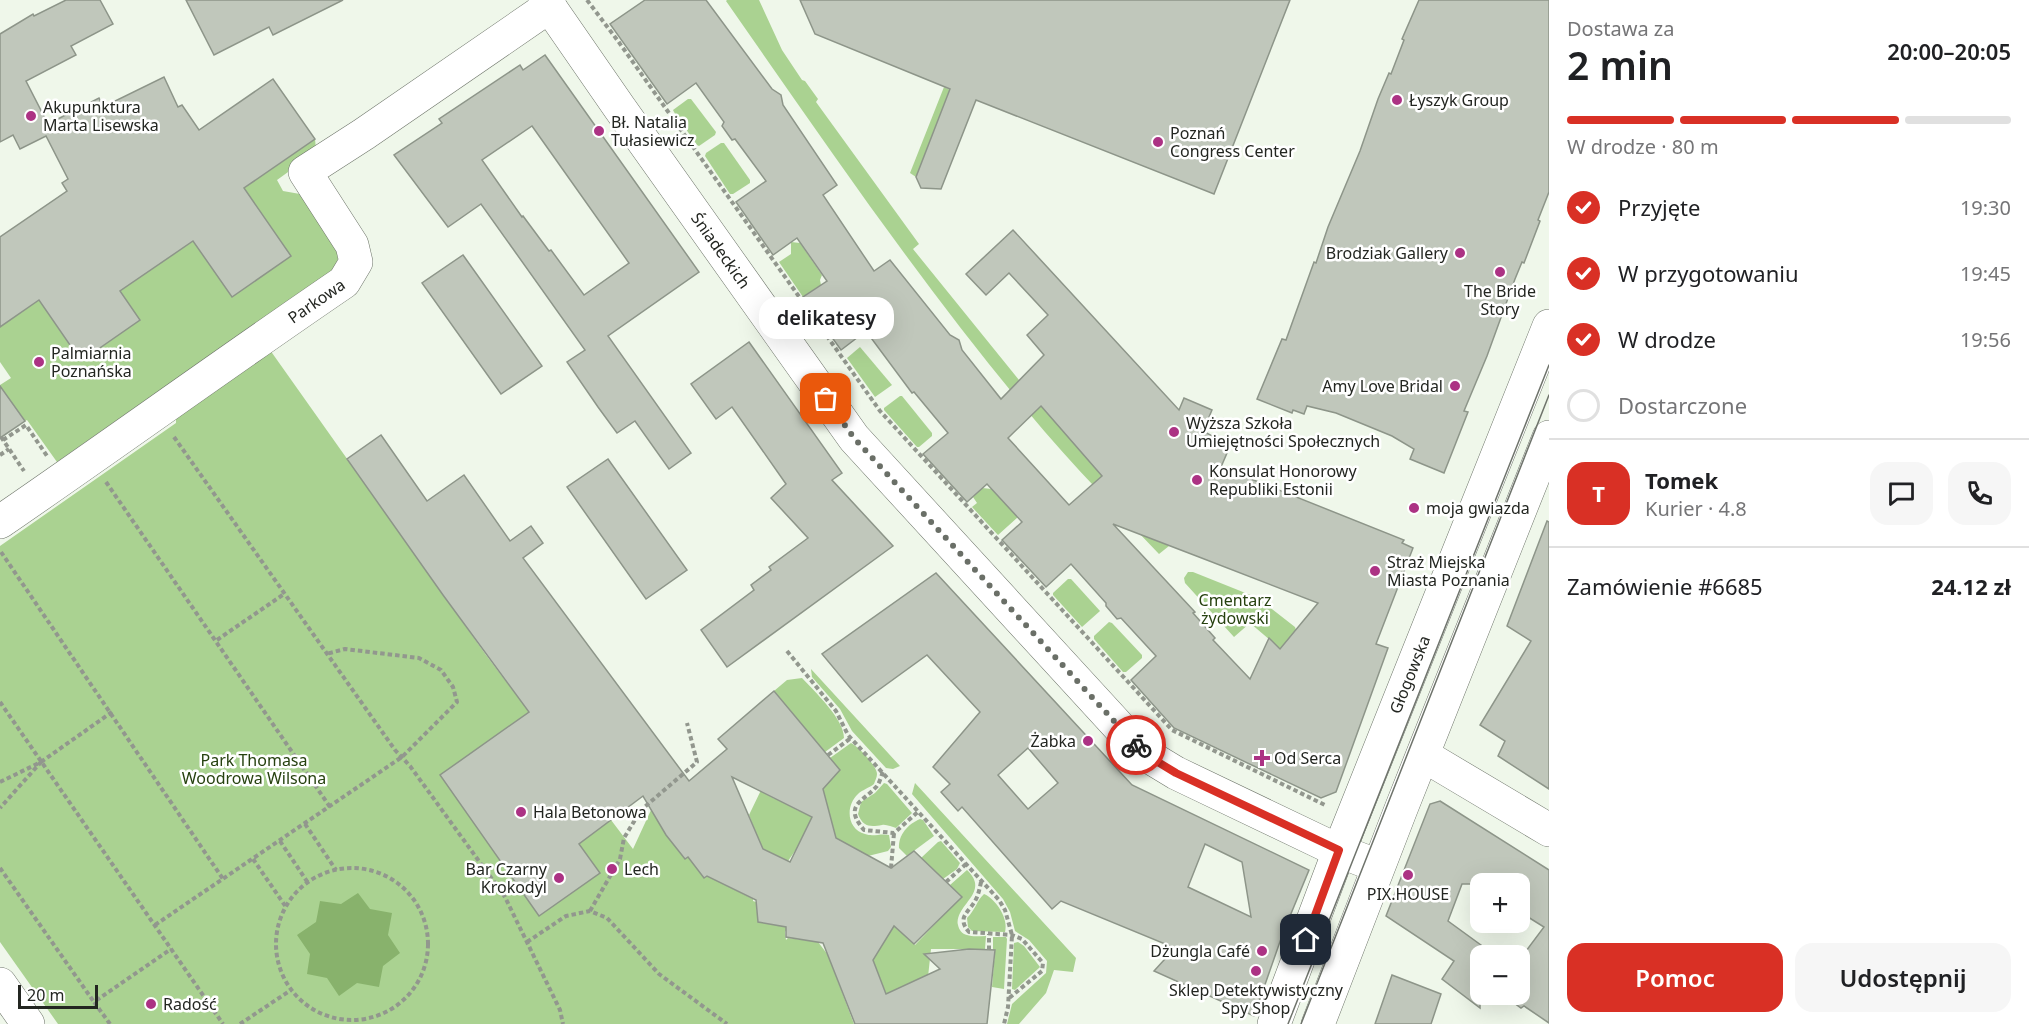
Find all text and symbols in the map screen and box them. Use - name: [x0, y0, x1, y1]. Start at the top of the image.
- text: Dostawa za: [1567, 15, 1674, 42]
- text: 20:00–20:05: [1887, 36, 2011, 66]
- text: 2 min: [1567, 38, 1673, 91]
- place label: Łyszyk Group: [1409, 89, 1509, 111]
- marker: Łyszyk Group: [1390, 93, 1404, 107]
- place label: Akupunktura Marta Lisewska: [43, 96, 159, 136]
- marker: Akupunktura Marta Lisewska: [24, 109, 38, 123]
- place label: Bł. Natalia Tułasiewicz: [611, 111, 695, 151]
- place label: Poznań Congress Center: [1170, 122, 1295, 162]
- marker: Bł. Natalia Tułasiewicz: [592, 124, 606, 138]
- text: W drodze · 80 m: [1567, 133, 1719, 160]
- marker: Poznań Congress Center: [1151, 135, 1165, 149]
- icon: check: [1567, 191, 1600, 224]
- text: Przyjęte: [1618, 192, 1700, 222]
- text: 19:30: [1960, 194, 2011, 221]
- street label: Śniadeckich: [686, 208, 755, 293]
- place label: Brodziak Gallery: [1326, 242, 1449, 264]
- marker: Brodziak Gallery: [1453, 246, 1467, 260]
- icon: check: [1567, 257, 1600, 290]
- text: W przygotowaniu: [1618, 258, 1799, 288]
- text: 19:45: [1960, 260, 2011, 287]
- marker: The Bride Story: [1493, 265, 1507, 279]
- street label: Parkowa: [283, 274, 349, 328]
- place label: The Bride Story: [1464, 280, 1536, 320]
- callout: delikatesy: [758, 297, 894, 339]
- text: delikatesy: [777, 304, 876, 331]
- icon: check: [1567, 323, 1600, 356]
- text: W drodze: [1618, 324, 1716, 354]
- text: 19:56: [1960, 326, 2011, 353]
- place label: Palmiarnia Poznańska: [51, 342, 132, 382]
- marker: Palmiarnia Poznańska: [32, 355, 46, 369]
- pin: [800, 373, 851, 424]
- place label: Amy Love Bridal: [1322, 375, 1443, 397]
- marker: Amy Love Bridal: [1448, 379, 1462, 393]
- icon: bag: [809, 382, 842, 415]
- text: Dostarczone: [1618, 390, 1747, 420]
- place label: Wyższa Szkoła Umiejętności Społecznych: [1186, 412, 1380, 452]
- marker: Wyższa Szkoła Umiejętności Społecznych: [1167, 425, 1181, 439]
- place label: Konsulat Honorowy Republiki Estonii: [1209, 460, 1357, 500]
- button: chat: [1870, 462, 1933, 525]
- button: phone: [1948, 462, 2011, 525]
- text: Tomek: [1645, 465, 1718, 495]
- marker: Konsulat Honorowy Republiki Estonii: [1190, 473, 1204, 487]
- text: T: [1592, 478, 1605, 508]
- text: Kurier · 4.8: [1645, 495, 1747, 522]
- place label: moja gwiazda: [1426, 497, 1530, 519]
- marker: moja gwiazda: [1407, 501, 1421, 515]
- place label: Straż Miejska Miasta Poznania: [1387, 551, 1510, 591]
- marker: Straż Miejska Miasta Poznania: [1368, 564, 1382, 578]
- text: Zamówienie #6685: [1567, 571, 1763, 601]
- text: 24.12 zł: [1931, 571, 2011, 601]
- park label: Cmentarz żydowski: [1199, 589, 1271, 629]
- street label: Głogowska: [1384, 632, 1435, 717]
- courier: [1106, 715, 1166, 775]
- icon: bike: [1120, 729, 1153, 762]
- place label: Żabka: [1031, 730, 1076, 752]
- marker: Żabka: [1081, 734, 1095, 748]
- place label: Od Serca: [1274, 747, 1341, 769]
- park label: Park Thomasa Woodrowa Wilsona: [182, 749, 326, 789]
- marker: Od Serca: [1255, 751, 1269, 765]
- place label: Hala Betonowa: [533, 801, 647, 823]
- marker: Hala Betonowa: [514, 805, 528, 819]
- place label: Bar Czarny Krokodyl: [466, 858, 548, 898]
- place label: Lech: [624, 858, 659, 880]
- marker: Lech: [605, 862, 619, 876]
- marker: PIX.HOUSE: [1401, 868, 1415, 882]
- marker: Bar Czarny Krokodyl: [552, 871, 566, 885]
- map controls: [1470, 873, 1530, 1005]
- button: +: [1470, 873, 1530, 933]
- place label: PIX.HOUSE: [1367, 883, 1449, 905]
- pin: [1280, 914, 1331, 965]
- icon: home: [1289, 923, 1322, 956]
- place label: Dżungla Café: [1150, 940, 1250, 962]
- button: Pomoc: [1567, 943, 1783, 1012]
- button: Udostępnij: [1795, 943, 2011, 1012]
- marker: Dżungla Café: [1255, 944, 1269, 958]
- button: −: [1470, 945, 1530, 1005]
- marker: Sklep Detektywistyczny Spy Shop: [1249, 964, 1263, 978]
- place label: Sklep Detektywistyczny Spy Shop: [1169, 979, 1344, 1019]
- scale bar: [18, 982, 98, 1010]
- text: 20 m: [27, 984, 64, 1006]
- place label: Radość: [163, 993, 217, 1015]
- marker: Radość: [144, 997, 158, 1011]

